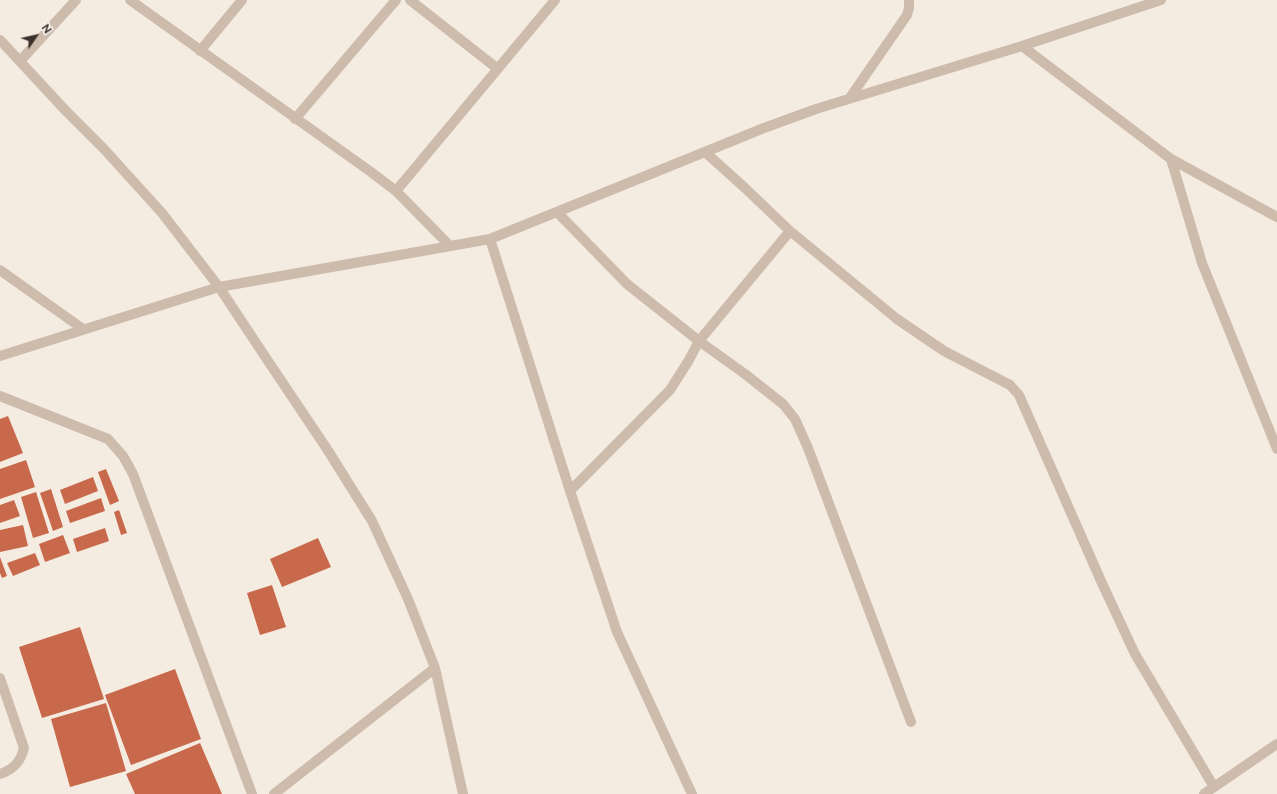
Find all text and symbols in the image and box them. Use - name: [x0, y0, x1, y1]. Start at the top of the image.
- north arrow: [16, 16, 56, 56]
- text: N: [39, 22, 54, 36]

